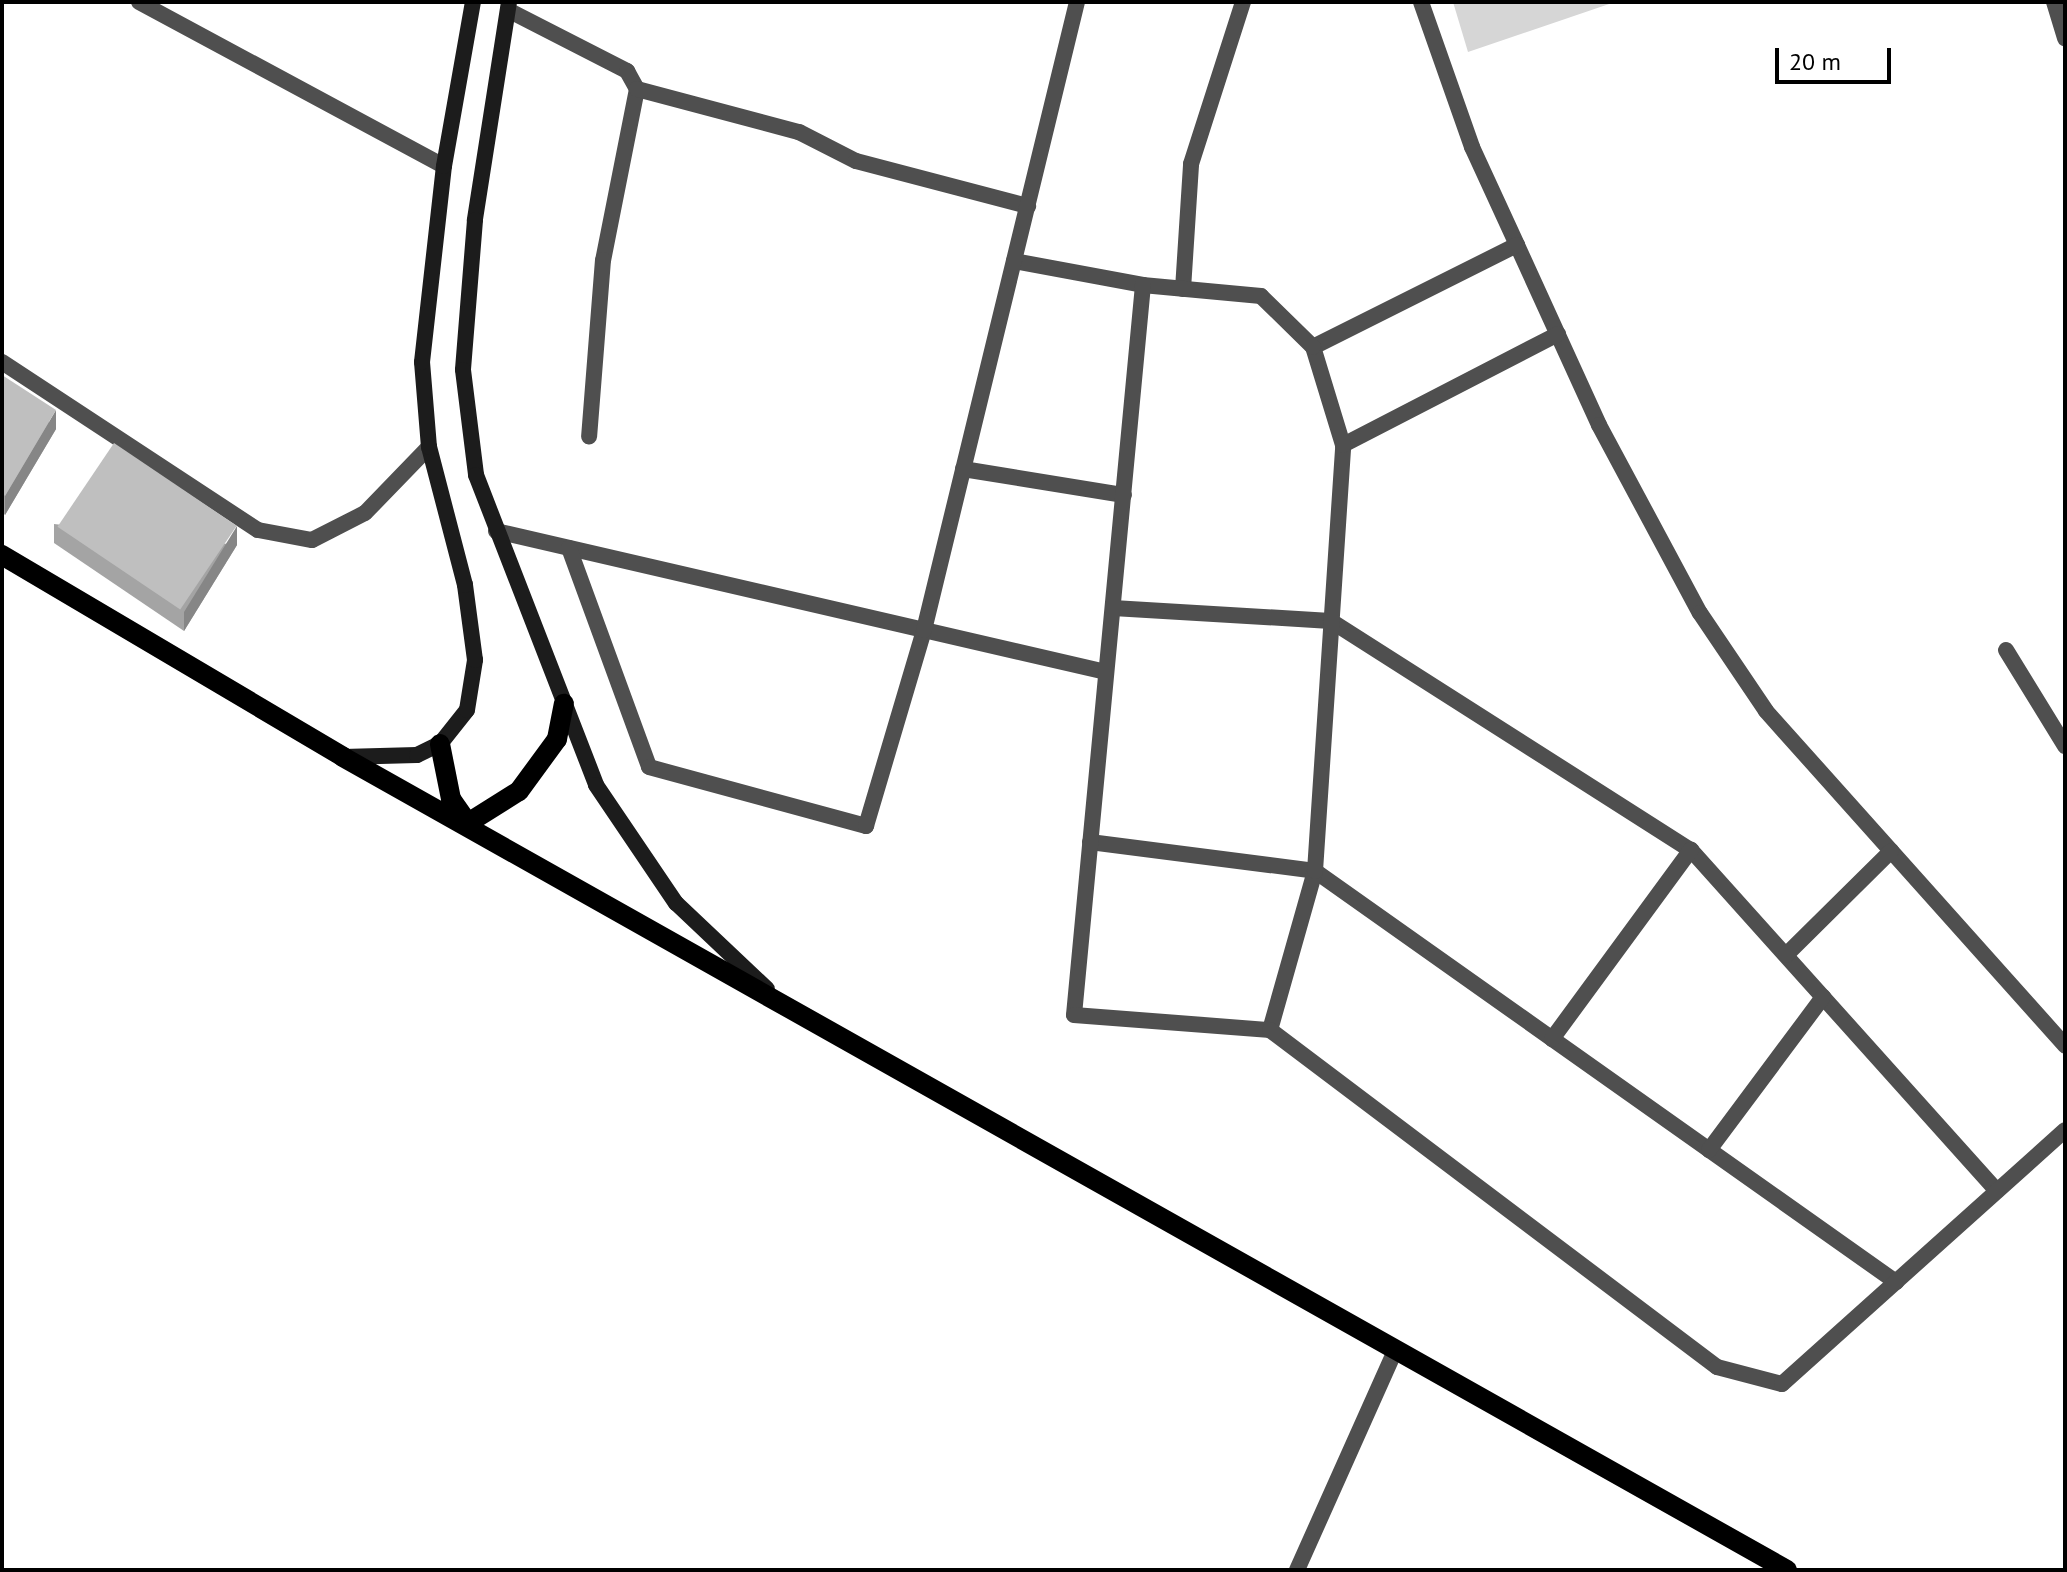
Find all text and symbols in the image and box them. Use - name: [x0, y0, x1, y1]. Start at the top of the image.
- scale bar: [1779, 32, 1895, 82]
- text: 20 m: [1789, 46, 1841, 77]

